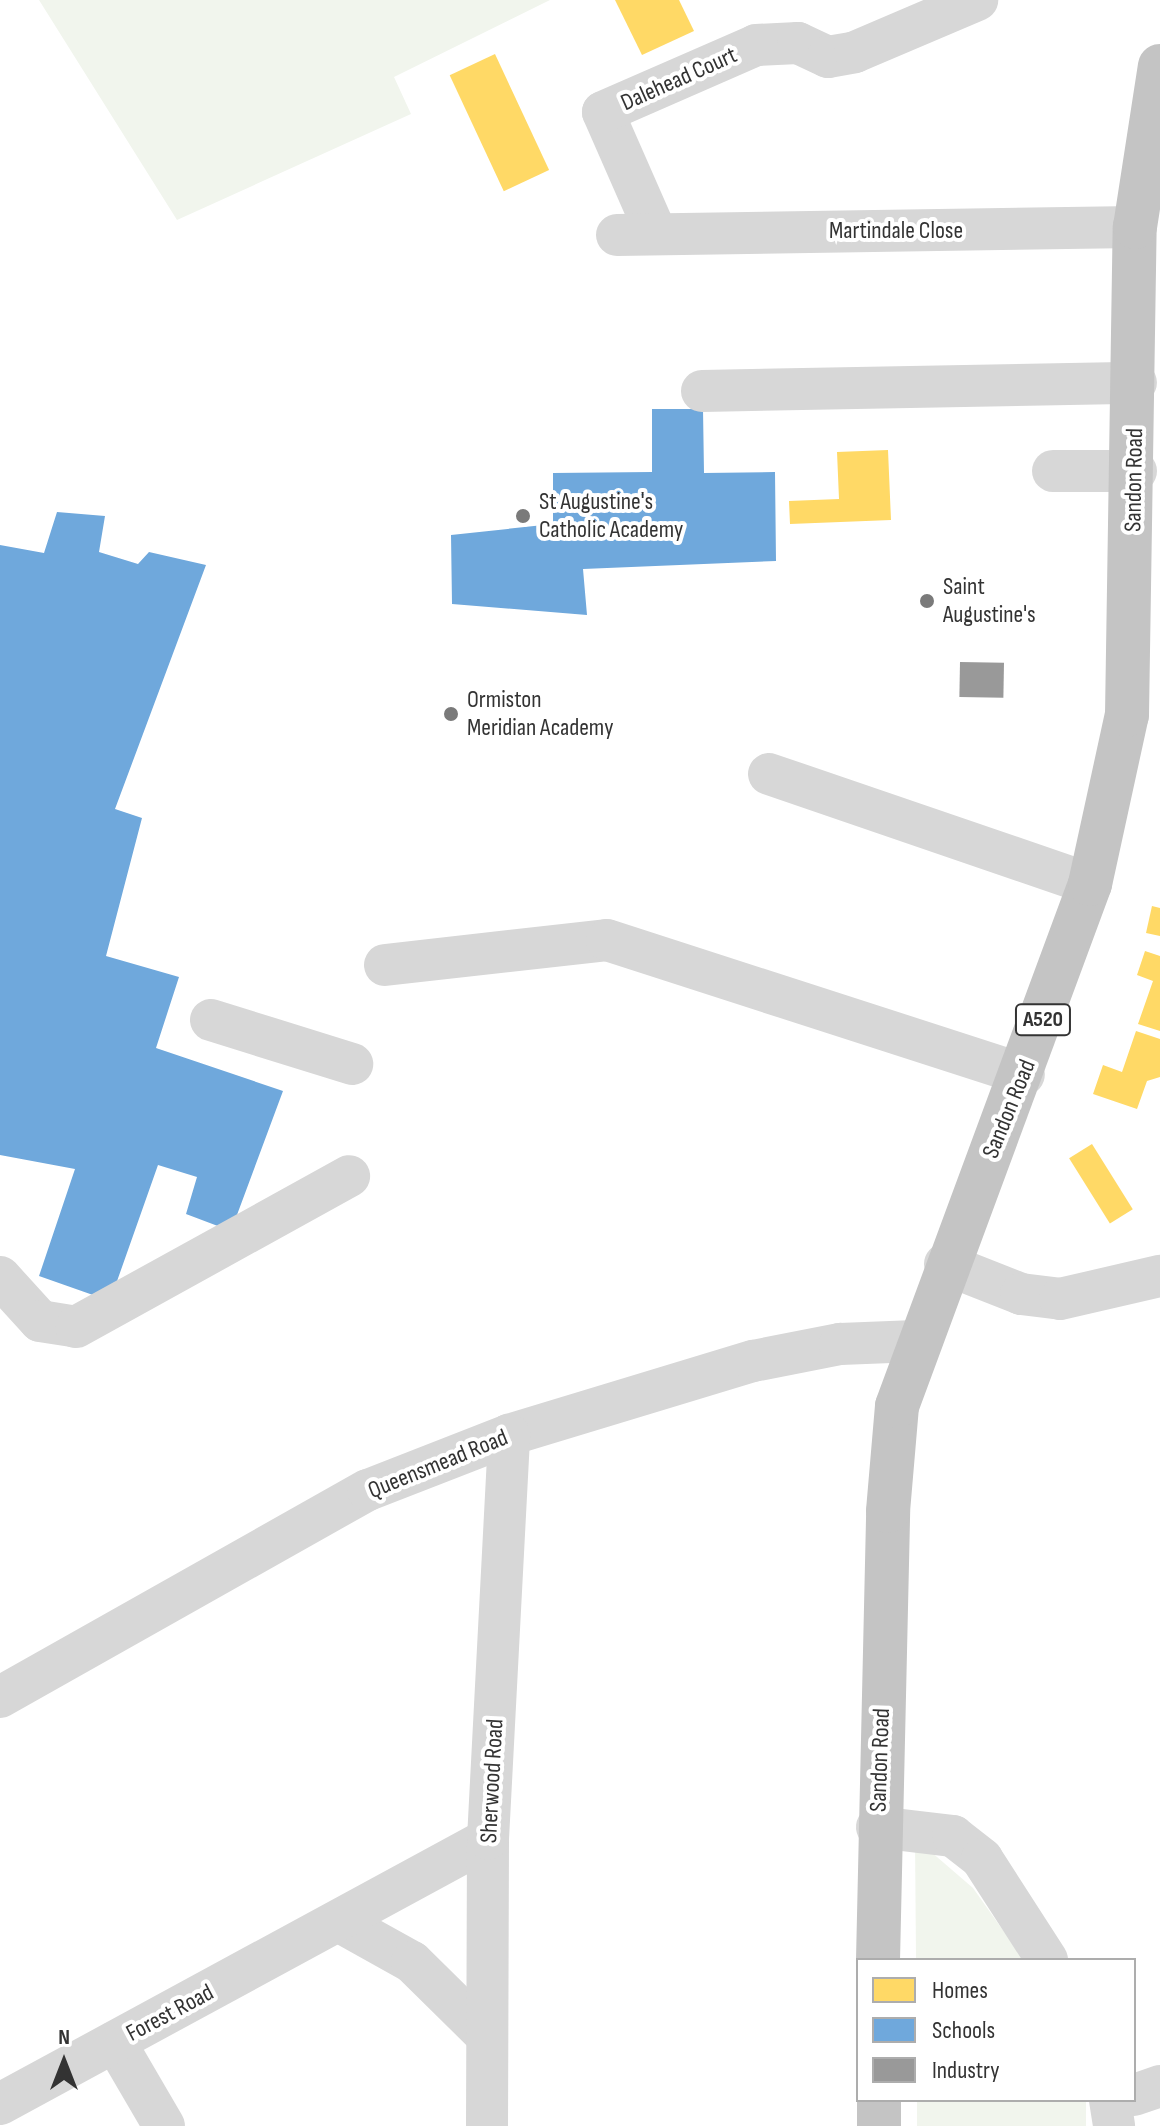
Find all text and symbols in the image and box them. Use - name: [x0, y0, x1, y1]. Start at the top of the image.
- street label: Dalehead Court: [617, 41, 741, 117]
- street label: Martindale Close: [829, 217, 963, 245]
- street label: Sandon Road: [1119, 428, 1149, 532]
- place label: St Augustine's Catholic Academy: [539, 488, 683, 544]
- marker: St Augustine's Catholic Academy: [514, 507, 532, 525]
- place label: Saint Augustine's: [943, 573, 1036, 629]
- marker: Saint Augustine's: [918, 592, 936, 610]
- place label: Ormiston Meridian Academy: [467, 686, 613, 742]
- marker: Ormiston Meridian Academy: [442, 705, 460, 723]
- road number: A520: [1013, 1002, 1073, 1038]
- street label: Sandon Road: [976, 1055, 1042, 1163]
- street label: Queensmead Road: [364, 1423, 512, 1505]
- street label: Sandon Road: [864, 1708, 896, 1812]
- street label: Sherwood Road: [474, 1718, 510, 1844]
- legend: [856, 1958, 1136, 2102]
- text: Homes: [932, 1976, 988, 2005]
- street label: Forest Road: [121, 1978, 219, 2048]
- text: Schools: [932, 2016, 995, 2045]
- north arrow: [24, 2022, 104, 2102]
- text: N: [58, 2024, 70, 2051]
- text: Industry: [932, 2056, 999, 2085]

